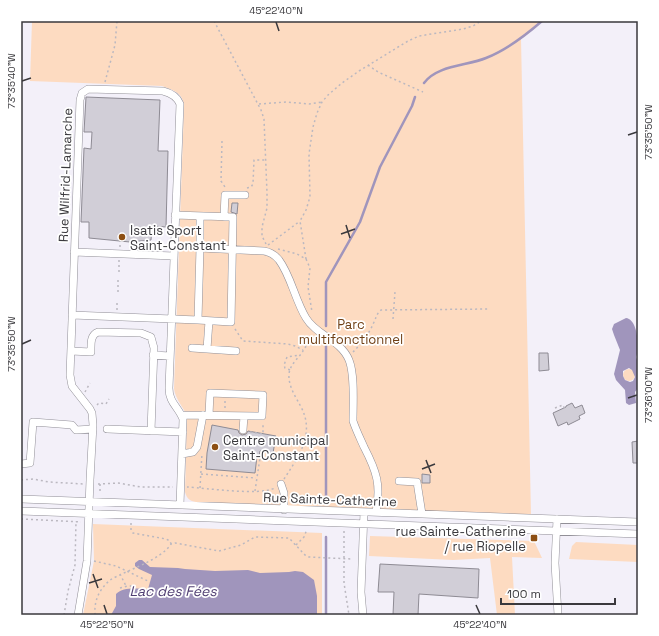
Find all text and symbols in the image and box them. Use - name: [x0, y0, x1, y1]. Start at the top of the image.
- text: 45°22'40"N: [249, 4, 303, 17]
- text: 73°35'40"W: [5, 53, 18, 109]
- text: 73°35'50"W: [642, 104, 655, 160]
- street label: Rue Wilfrid-Lamarche: [55, 108, 76, 242]
- place label: Isatis Sport Saint-Constant: [130, 222, 226, 254]
- marker: Isatis Sport Saint-Constant: [117, 232, 127, 242]
- text: 73°35'50"W: [5, 316, 18, 372]
- park label: Parc multifonctionnel: [299, 316, 403, 348]
- text: 73°36'00"W: [642, 367, 655, 423]
- place label: Centre municipal Saint-Constant: [223, 432, 329, 464]
- marker: Centre municipal Saint-Constant: [210, 442, 220, 452]
- street label: Rue Sainte-Catherine: [263, 489, 397, 510]
- place label: rue Sainte-Catherine / rue Riopelle: [396, 523, 526, 555]
- marker: rue Sainte-Catherine / rue Riopelle: [529, 533, 539, 543]
- scale bar: [501, 580, 615, 606]
- water label: Lac des Fées: [129, 582, 217, 600]
- text: 100 m: [507, 586, 541, 602]
- text: 45°22'50"N: [80, 618, 134, 631]
- text: 45°22'40"N: [453, 618, 507, 631]

